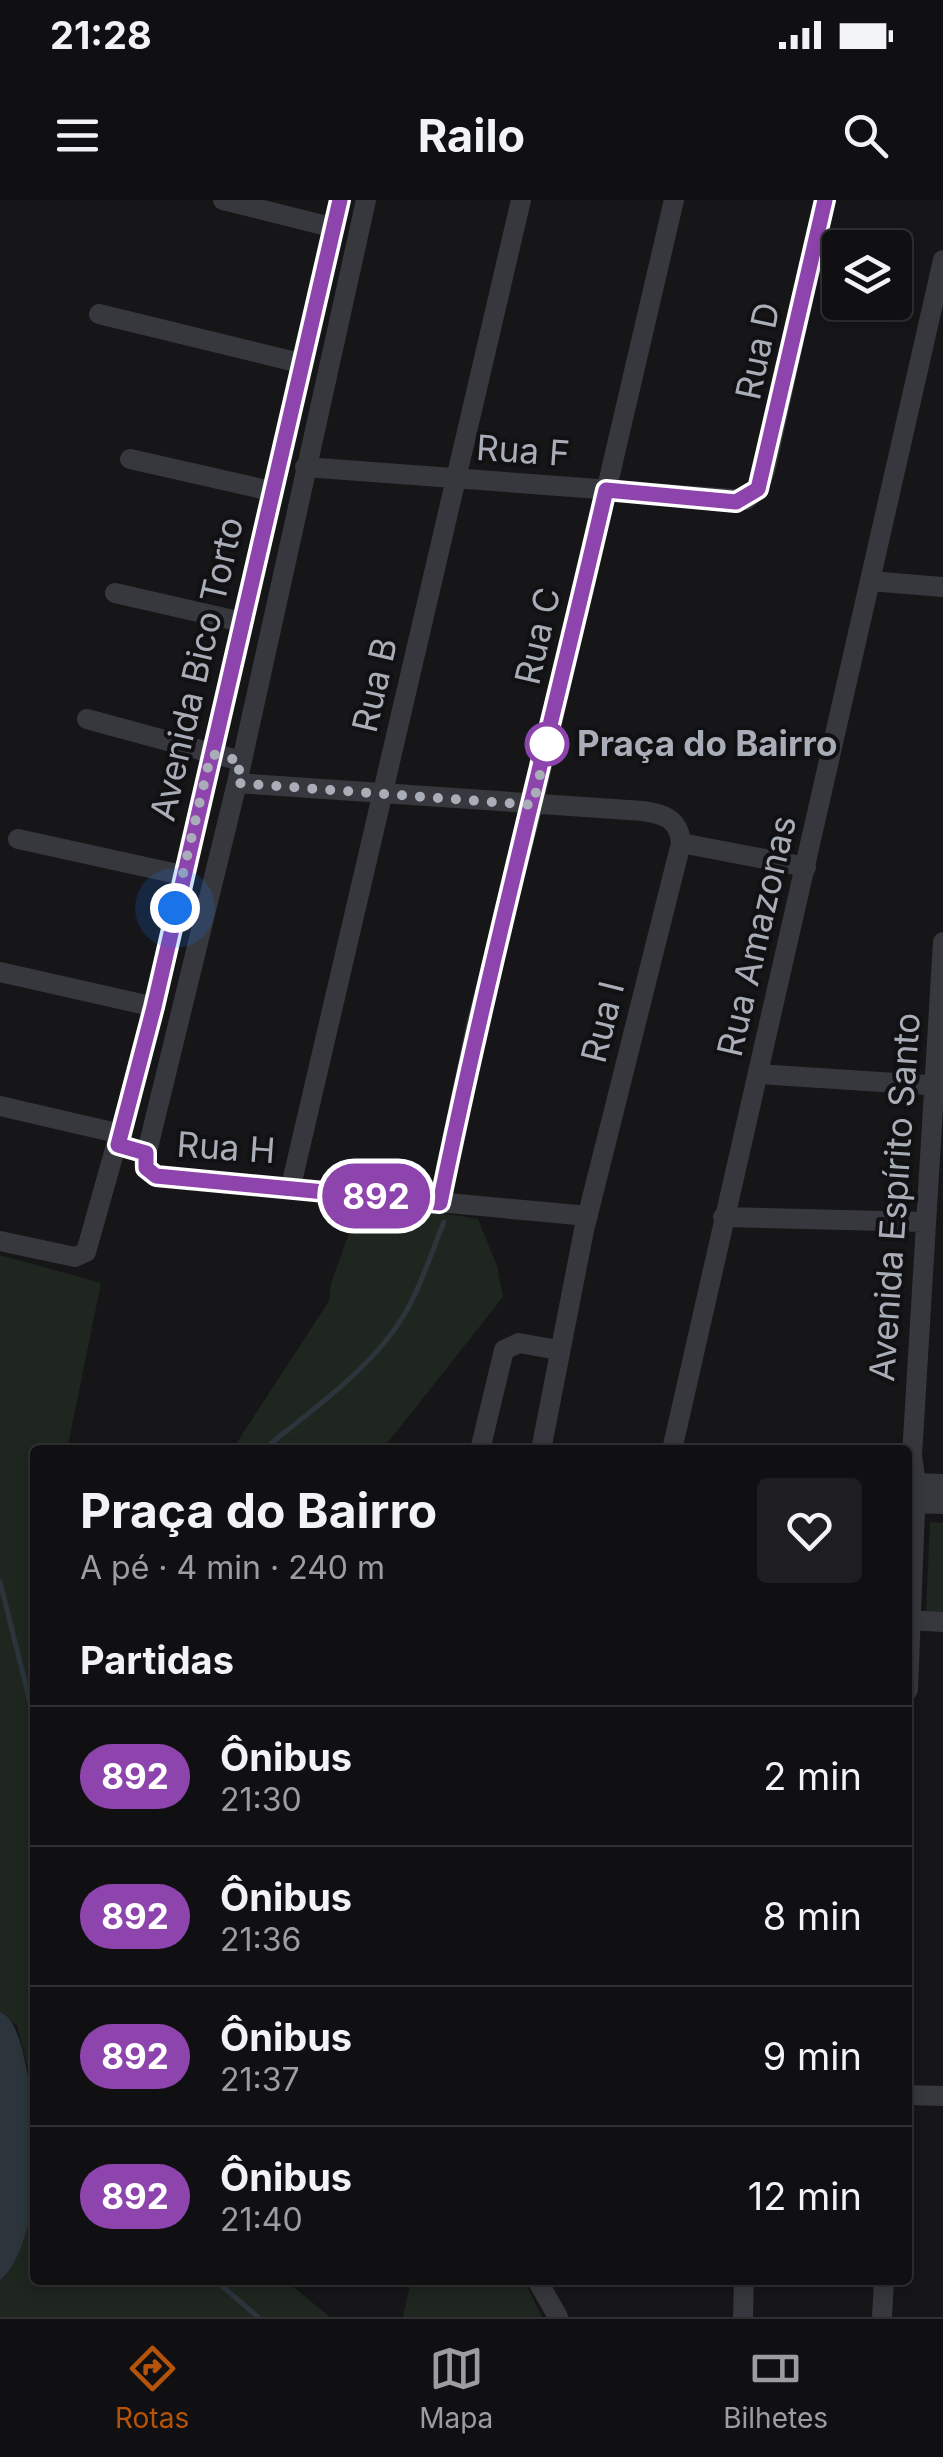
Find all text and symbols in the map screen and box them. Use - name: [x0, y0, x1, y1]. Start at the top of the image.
- text: 21:28: [50, 12, 152, 58]
- icon: menu: [50, 108, 105, 163]
- text: Railo: [418, 108, 525, 163]
- icon: search: [838, 108, 893, 163]
- map controls: [822, 230, 912, 320]
- button: layers: [822, 230, 912, 320]
- street label: Rua D: [726, 299, 788, 403]
- street label: Rua F: [475, 426, 571, 474]
- street label: Avenida Bico Torto: [141, 513, 251, 825]
- street label: Rua C: [506, 583, 569, 688]
- street label: Rua B: [343, 633, 405, 736]
- place label: Praça do Bairro: [577, 722, 837, 764]
- marker: Praça do Bairro: [526, 723, 568, 765]
- street label: Rua Amazonas: [708, 811, 804, 1060]
- your location: [150, 883, 200, 933]
- street label: Rua I: [572, 977, 632, 1067]
- street label: Avenida Espírito Santo: [860, 1011, 928, 1383]
- street label: Rua H: [175, 1123, 277, 1171]
- line badge: 892: [318, 1164, 434, 1228]
- text: 892: [342, 1175, 410, 1217]
- button: heart: [757, 1478, 862, 1583]
- text: Praça do Bairro: [80, 1481, 437, 1540]
- text: A pé · 4 min · 240 m: [80, 1548, 385, 1587]
- text: Partidas: [80, 1637, 234, 1683]
- text: Ônibus: [220, 1734, 352, 1780]
- text: 2 min: [763, 1753, 862, 1799]
- text: 892: [101, 1755, 169, 1797]
- text: 21:30: [220, 1780, 302, 1819]
- text: Ônibus: [220, 1874, 352, 1920]
- text: 8 min: [763, 1893, 862, 1939]
- text: 892: [101, 1895, 169, 1937]
- text: 21:36: [220, 1920, 301, 1959]
- text: Ônibus: [220, 2014, 352, 2060]
- text: 9 min: [763, 2033, 862, 2079]
- text: 892: [101, 2035, 169, 2077]
- text: 21:37: [220, 2060, 300, 2099]
- text: Ônibus: [220, 2154, 352, 2200]
- text: 12 min: [748, 2173, 862, 2219]
- text: 892: [101, 2175, 169, 2217]
- text: 21:40: [220, 2200, 303, 2239]
- tab: Rotas: [115, 2341, 189, 2435]
- tab: Mapa: [419, 2341, 493, 2435]
- tab: Bilhetes: [723, 2341, 828, 2435]

